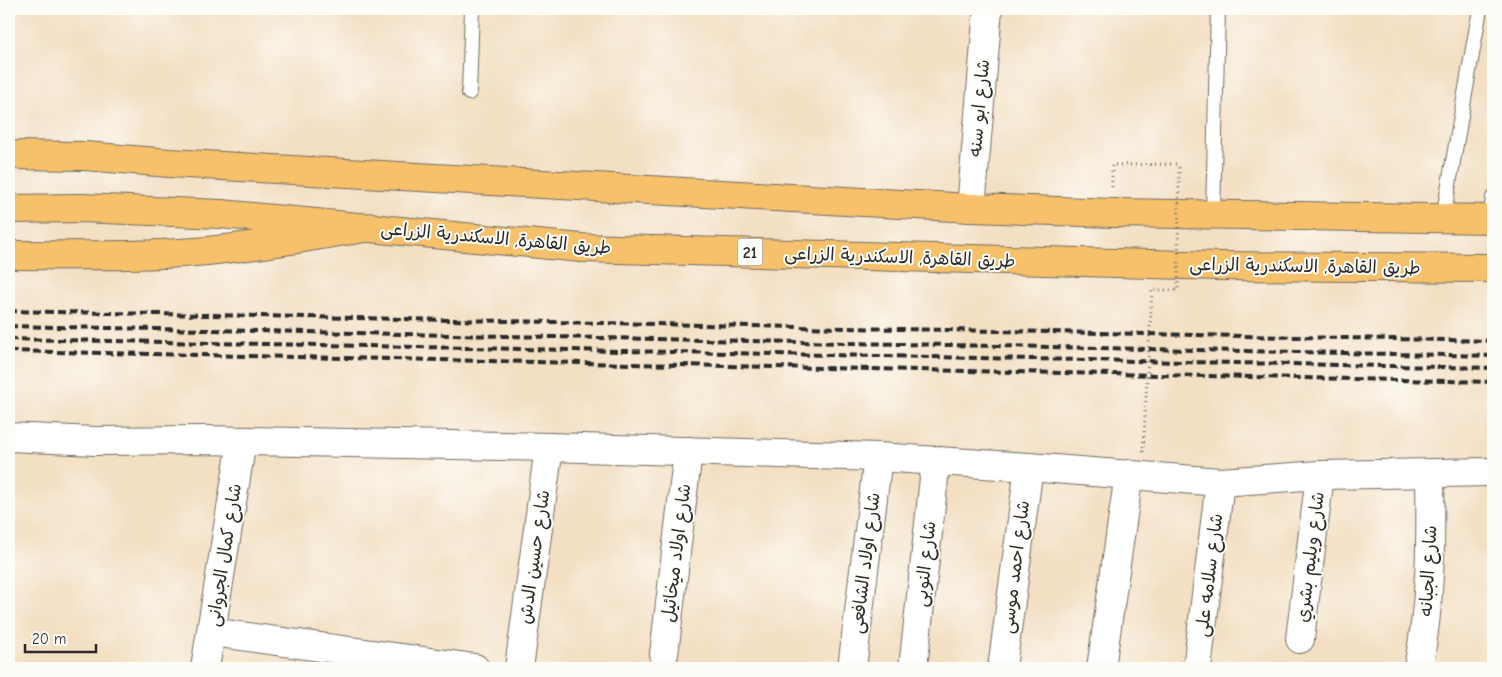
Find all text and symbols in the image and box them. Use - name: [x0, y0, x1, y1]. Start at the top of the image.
- street label: شارع ابو سنه: [965, 58, 995, 158]
- street label: طريق القاهرة, الاسكندرية الزراعى: [380, 218, 612, 259]
- road number: 21: [738, 238, 762, 266]
- street label: طريق القاهرة, الاسكندرية الزراعى: [784, 243, 1016, 272]
- street label: طريق القاهرة, الاسكندرية الزراعى: [1189, 254, 1421, 279]
- street label: شارع كمال الجروانى: [203, 482, 247, 628]
- street label: شارع اولاد ميخائيل: [658, 482, 696, 624]
- street label: شارع حسين الدش: [515, 489, 555, 626]
- street label: شارع ويليم بشري: [1292, 490, 1332, 624]
- street label: شارع اولاد الشافعى: [846, 491, 886, 635]
- street label: شارع احمد موسى: [997, 499, 1035, 635]
- street label: شارع سلامه على: [1192, 512, 1228, 638]
- street label: شارع النوبى: [911, 520, 941, 608]
- street label: شارع الجبانه: [1416, 525, 1442, 617]
- scale bar: [25, 622, 96, 654]
- text: 20 m: [32, 630, 66, 648]

